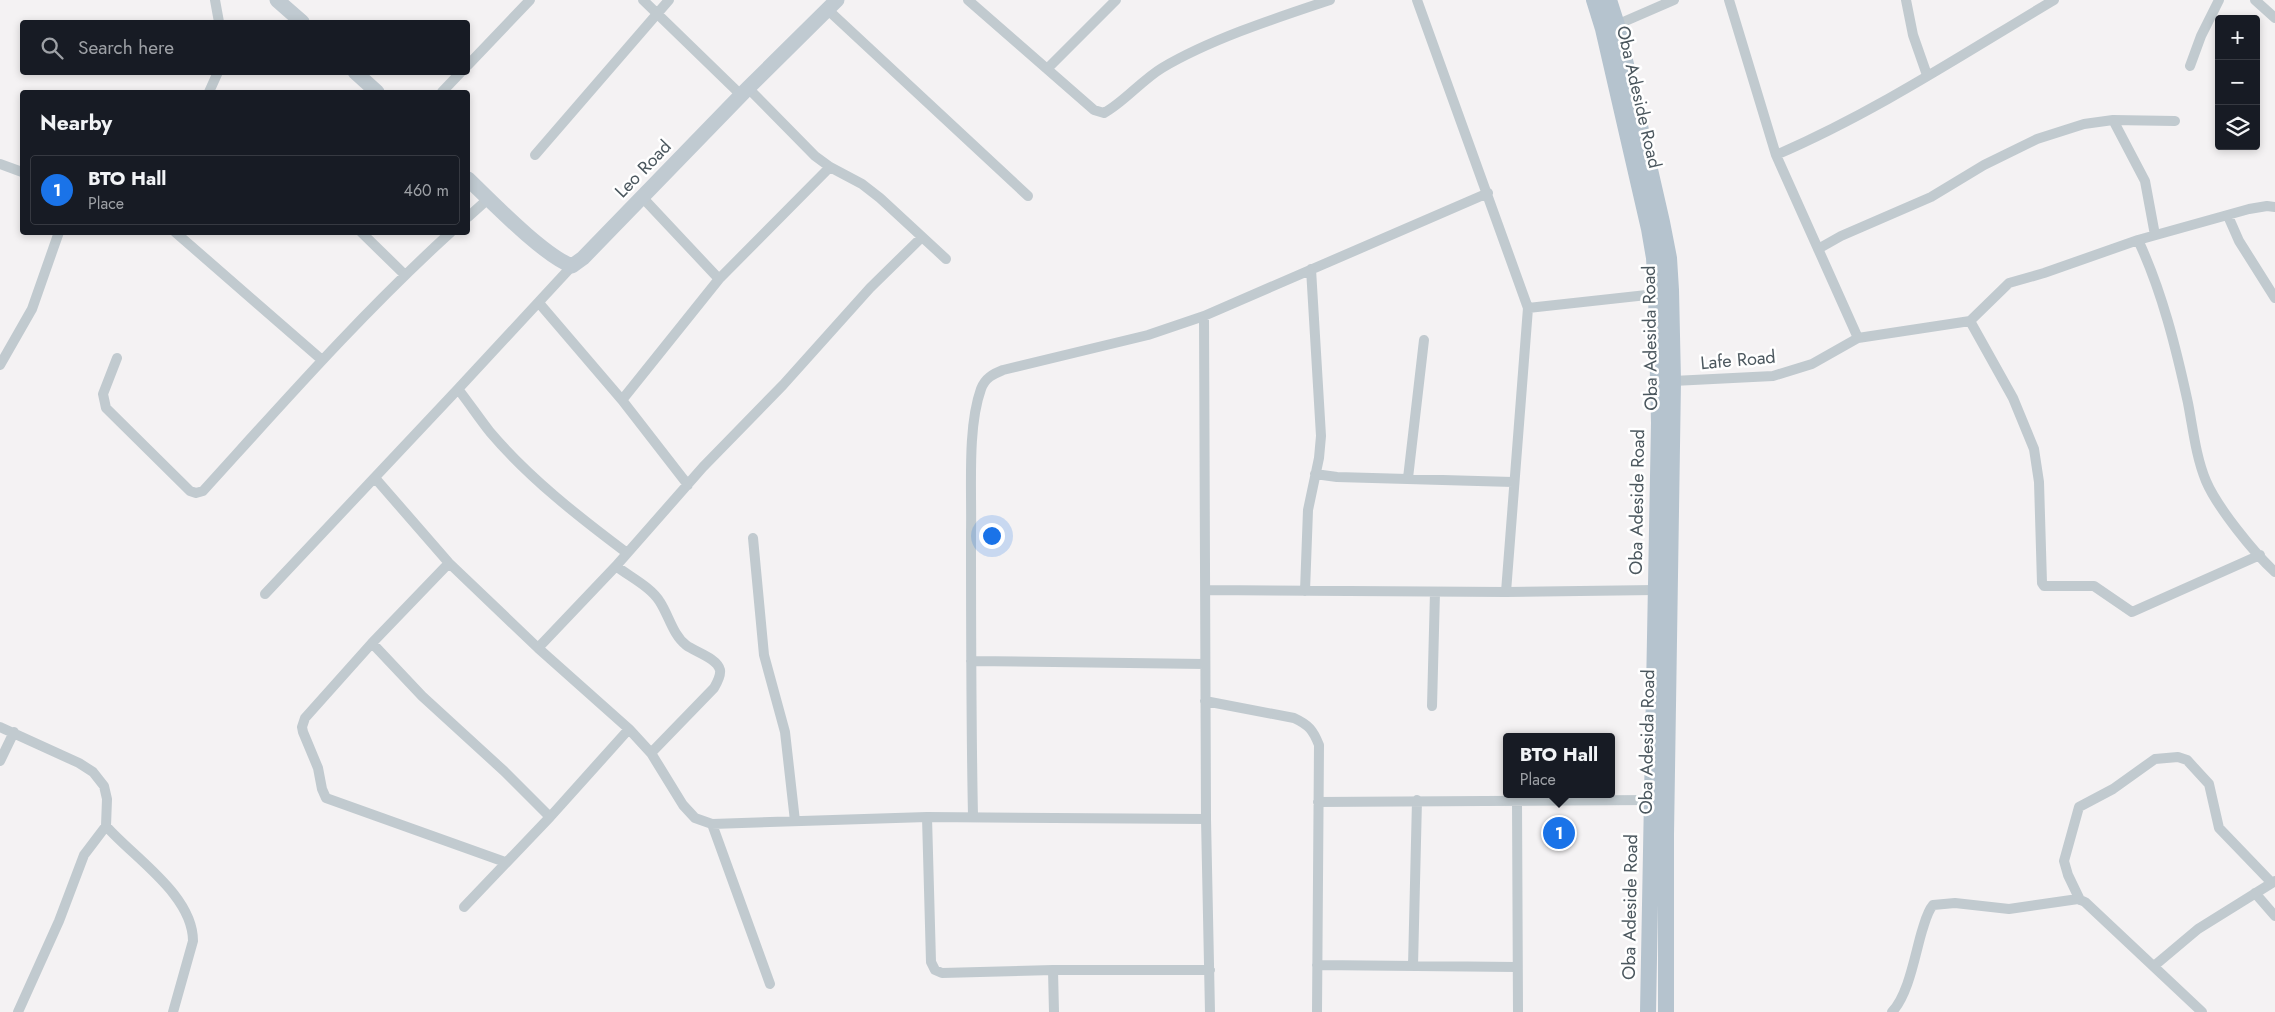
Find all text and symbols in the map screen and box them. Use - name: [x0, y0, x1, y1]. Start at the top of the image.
- map controls: [2215, 15, 2260, 150]
- button: +: [2215, 15, 2260, 60]
- search box: [20, 20, 470, 75]
- street label: Oba Adeside Road: [1610, 23, 1668, 171]
- icon: search: [38, 34, 66, 62]
- text: Search here: [78, 34, 174, 61]
- button: −: [2215, 60, 2260, 105]
- button: layers: [2215, 105, 2260, 150]
- text: Nearby: [40, 108, 112, 138]
- street label: Leo Road: [609, 134, 677, 204]
- text: BTO Hall: [88, 165, 167, 192]
- text: 1: [53, 179, 61, 202]
- text: 460 m: [404, 179, 449, 202]
- text: Place: [88, 192, 124, 215]
- street label: Oba Adesida Road: [1636, 265, 1664, 411]
- street label: Lafe Road: [1699, 344, 1777, 376]
- street label: Oba Adeside Road: [1623, 429, 1651, 575]
- your location: [979, 523, 1005, 549]
- street label: Oba Adesida Road: [1633, 669, 1661, 815]
- popup: [1503, 733, 1615, 798]
- text: BTO Hall: [1520, 741, 1598, 768]
- text: Place: [1520, 768, 1556, 791]
- pin: 1: [1543, 814, 1575, 852]
- street label: Oba Adeside Road: [1616, 834, 1644, 980]

